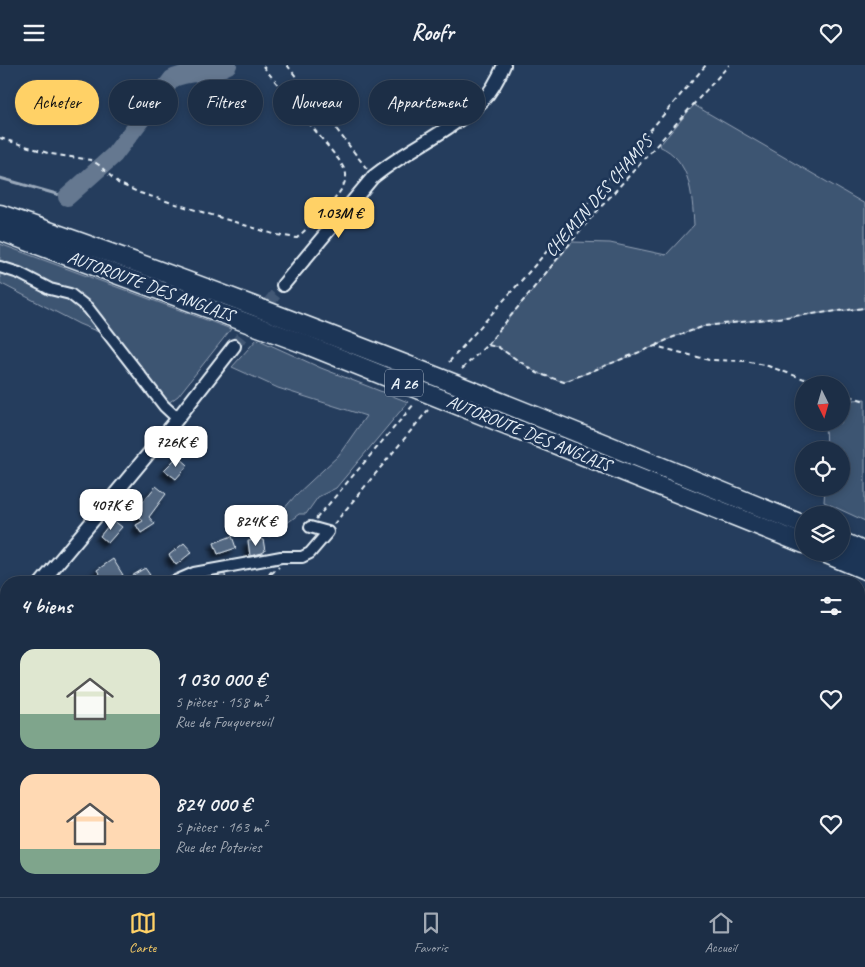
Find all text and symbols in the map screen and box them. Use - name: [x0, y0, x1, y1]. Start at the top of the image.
- icon: menu: [20, 19, 48, 47]
- text: Roofr: [411, 19, 454, 47]
- icon: heart: [817, 19, 845, 47]
- chip: Acheter: [15, 80, 99, 125]
- chip: Louer: [109, 80, 178, 125]
- chip: Filtres: [188, 80, 263, 125]
- chip: Nouveau: [273, 80, 359, 125]
- chip: Appartement: [369, 80, 485, 125]
- street label: CHEMIN DES CHAMPS: [539, 129, 658, 261]
- pin: 1.03M €: [293, 197, 385, 239]
- text: 1.03M €: [315, 203, 363, 223]
- street label: AUTOROUTE DES ANGLAIS: [65, 246, 240, 327]
- road number: A 26: [385, 369, 423, 397]
- north arrow: [795, 376, 850, 431]
- map controls: [795, 376, 850, 561]
- street label: AUTOROUTE DES ANGLAIS: [444, 390, 617, 477]
- pin: 726K €: [135, 425, 217, 468]
- text: 726K €: [155, 432, 197, 452]
- button: locate: [795, 441, 850, 496]
- pin: 407K €: [70, 489, 152, 531]
- text: 407K €: [91, 495, 131, 515]
- pin: 824K €: [215, 505, 297, 547]
- button: layers: [795, 506, 850, 561]
- text: 824K €: [236, 511, 276, 531]
- icon: filters: [817, 592, 845, 620]
- text: 4 biens: [20, 593, 72, 619]
- text: 1 030 000 €: [175, 666, 266, 692]
- icon: home: [60, 669, 120, 729]
- icon: heart: [817, 685, 845, 713]
- text: 5 pièces · 158 m²: [175, 692, 267, 712]
- text: Rue de Fouquereuil: [175, 712, 272, 732]
- text: 824 000 €: [175, 791, 251, 817]
- icon: home: [60, 794, 120, 854]
- icon: heart: [817, 810, 845, 838]
- text: 5 pièces · 163 m²: [175, 817, 267, 837]
- text: Rue des Poteries: [175, 837, 261, 857]
- tab: Carte: [129, 909, 157, 956]
- tab: Favoris: [414, 909, 448, 956]
- tab: Accueil: [705, 909, 736, 956]

